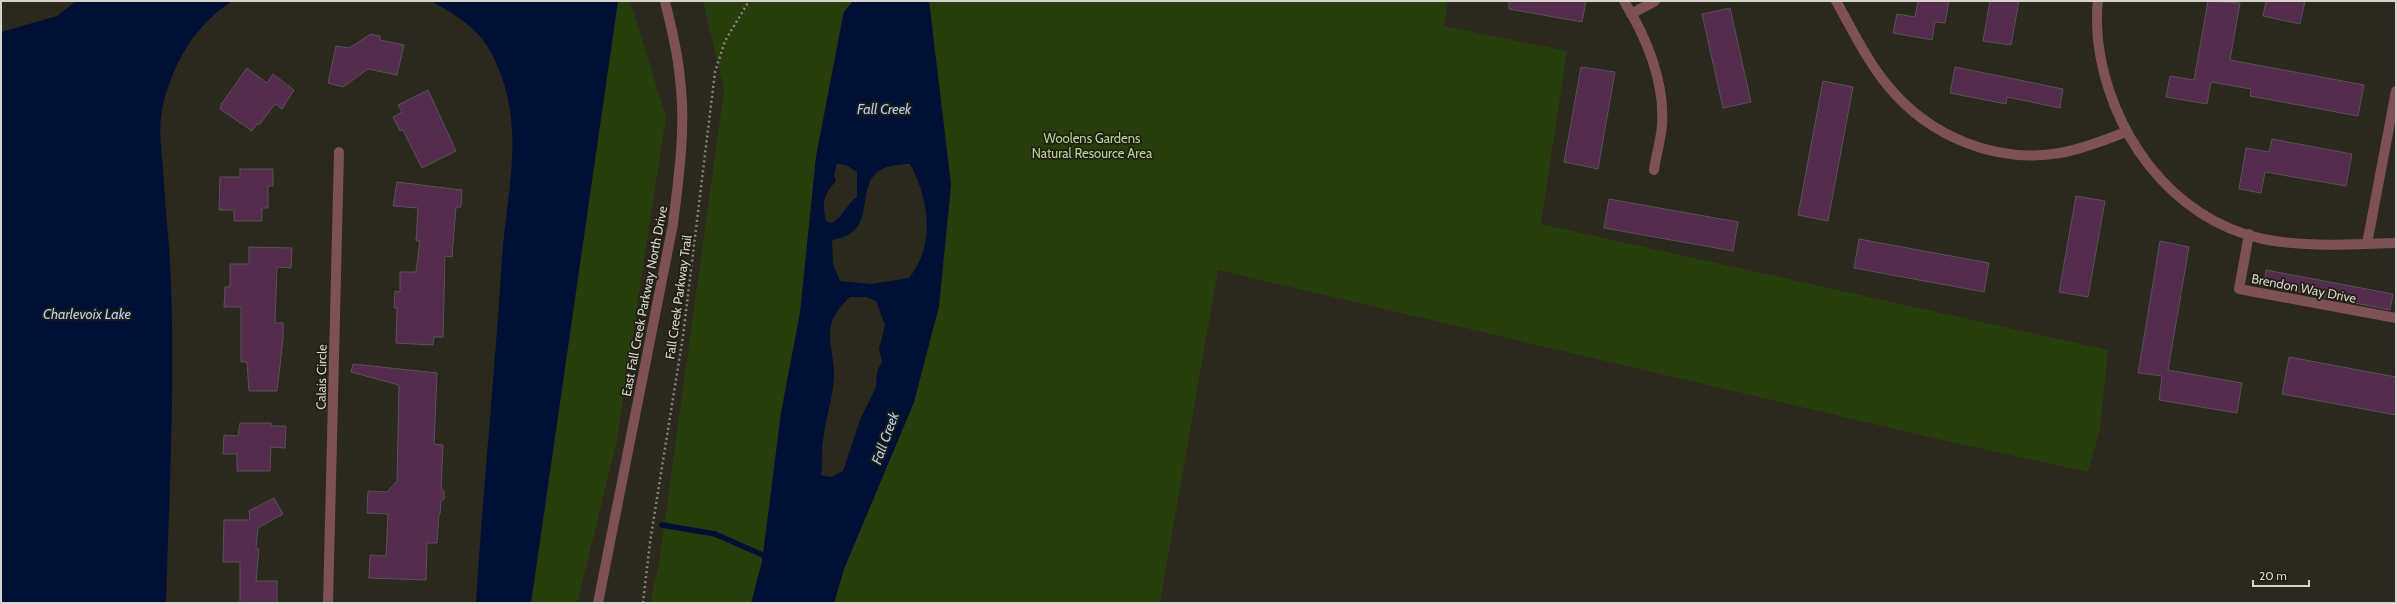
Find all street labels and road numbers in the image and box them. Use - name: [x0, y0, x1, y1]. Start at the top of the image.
- street label: East Fall Creek Parkway North Drive: [618, 204, 670, 397]
- street label: Fall Creek Parkway Trail: [661, 234, 695, 360]
- street label: Brendon Way Drive: [2250, 270, 2358, 306]
- street label: Calais Circle: [312, 344, 330, 410]

